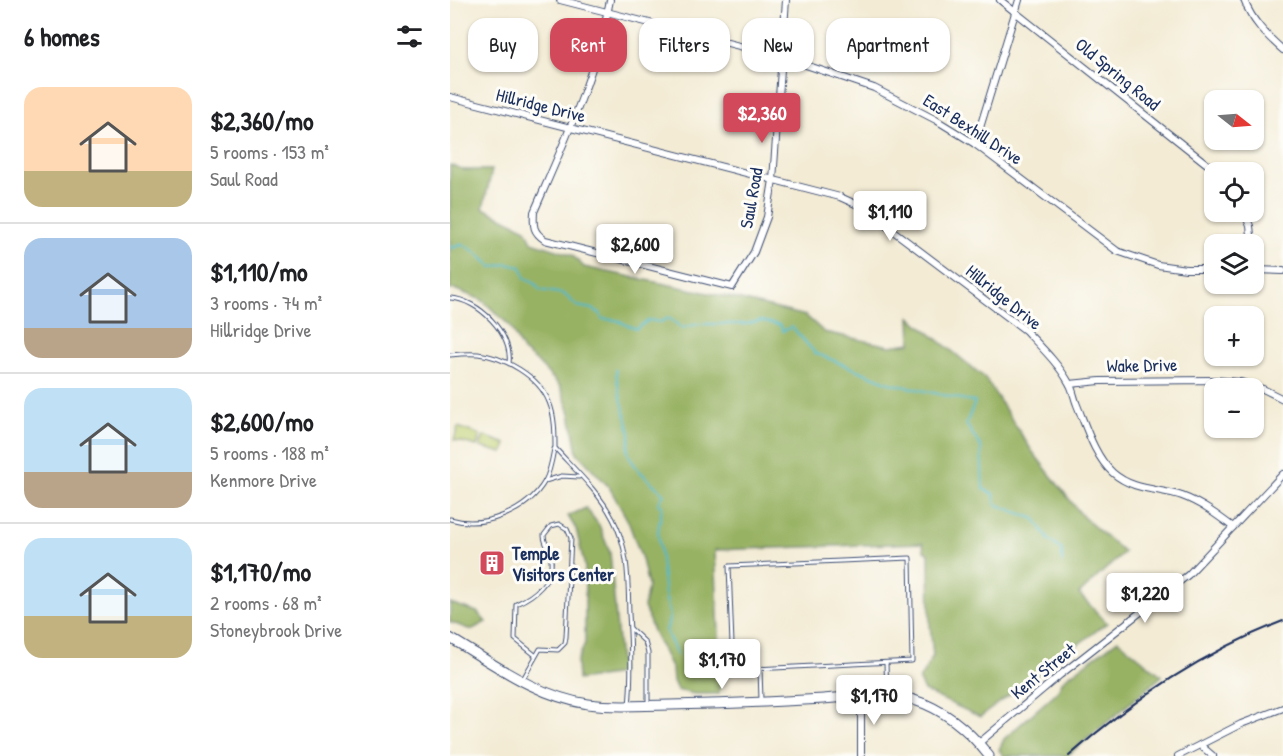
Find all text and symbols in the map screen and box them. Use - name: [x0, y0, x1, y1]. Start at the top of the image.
- chip: Buy: [468, 18, 538, 72]
- chip: Rent: [550, 18, 627, 72]
- chip: Filters: [639, 18, 730, 72]
- chip: New: [742, 18, 814, 72]
- chip: Apartment: [826, 18, 950, 72]
- text: 6 homes: [24, 19, 100, 54]
- icon: filters: [393, 20, 426, 53]
- street label: Old Spring Road: [1070, 32, 1166, 116]
- street label: Hillridge Drive: [494, 82, 588, 128]
- street label: East Bexhill Drive: [918, 87, 1028, 171]
- north arrow: [1204, 90, 1264, 150]
- map controls: [1204, 90, 1264, 438]
- pin: $2,360: [713, 93, 811, 144]
- text: $2,360: [737, 99, 787, 126]
- text: $2,360/mo: [210, 103, 313, 138]
- icon: home: [72, 111, 144, 183]
- text: 5 rooms · 153 m²: [210, 138, 329, 165]
- button: locate: [1204, 162, 1264, 222]
- text: Saul Road: [210, 165, 278, 192]
- street label: Saul Road: [733, 166, 769, 230]
- pin: $1,110: [841, 191, 939, 242]
- text: $1,110: [868, 197, 912, 224]
- pin: $2,600: [586, 224, 684, 275]
- text: $2,600: [610, 230, 660, 257]
- button: layers: [1204, 234, 1264, 294]
- text: $1,110/mo: [210, 254, 308, 289]
- street label: Hillridge Drive: [961, 259, 1047, 335]
- icon: home: [72, 262, 144, 334]
- text: 3 rooms · 74 m²: [210, 289, 322, 316]
- button: +: [1204, 306, 1264, 366]
- text: Hillridge Drive: [210, 316, 312, 343]
- street label: Wake Drive: [1106, 352, 1178, 378]
- button: −: [1204, 378, 1264, 438]
- text: $2,600/mo: [210, 404, 313, 439]
- icon: home: [72, 412, 144, 484]
- text: 5 rooms · 188 m²: [210, 439, 329, 466]
- text: Kenmore Drive: [210, 466, 317, 493]
- place label: Temple Visitors Center: [511, 541, 614, 587]
- building icon: Temple Visitors Center: [477, 548, 507, 578]
- text: $1,170/mo: [210, 554, 311, 589]
- icon: home: [72, 562, 144, 634]
- pin: $1,220: [1096, 573, 1194, 624]
- text: $1,220: [1120, 579, 1170, 606]
- text: 2 rooms · 68 m²: [210, 589, 322, 616]
- text: Stoneybrook Drive: [210, 616, 342, 643]
- street label: Kent Street: [1005, 637, 1081, 705]
- pin: $1,170: [673, 639, 771, 690]
- text: $1,170: [698, 645, 746, 672]
- pin: $1,170: [825, 675, 923, 726]
- text: $1,170: [850, 681, 898, 708]

